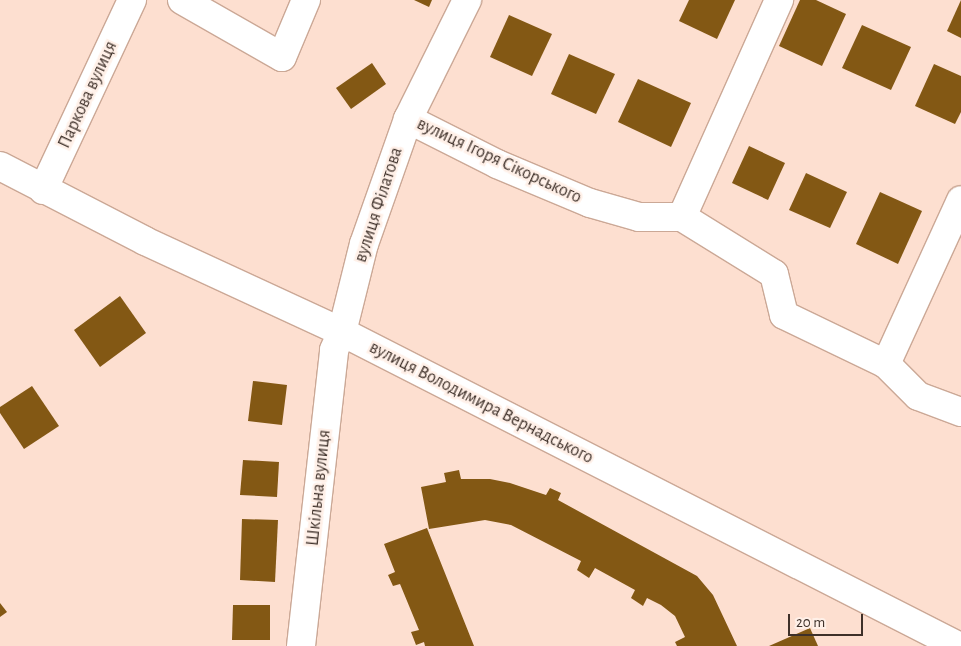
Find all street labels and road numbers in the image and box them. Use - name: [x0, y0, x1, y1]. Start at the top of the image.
- street label: Паркова вулиця: [54, 38, 122, 152]
- street label: вулиця Ігоря Сікорського: [413, 113, 585, 209]
- street label: вулиця Філатова: [350, 145, 408, 265]
- street label: вулиця Володимира Вернадського: [365, 337, 597, 469]
- street label: Шкільна вулиця: [302, 429, 336, 547]

